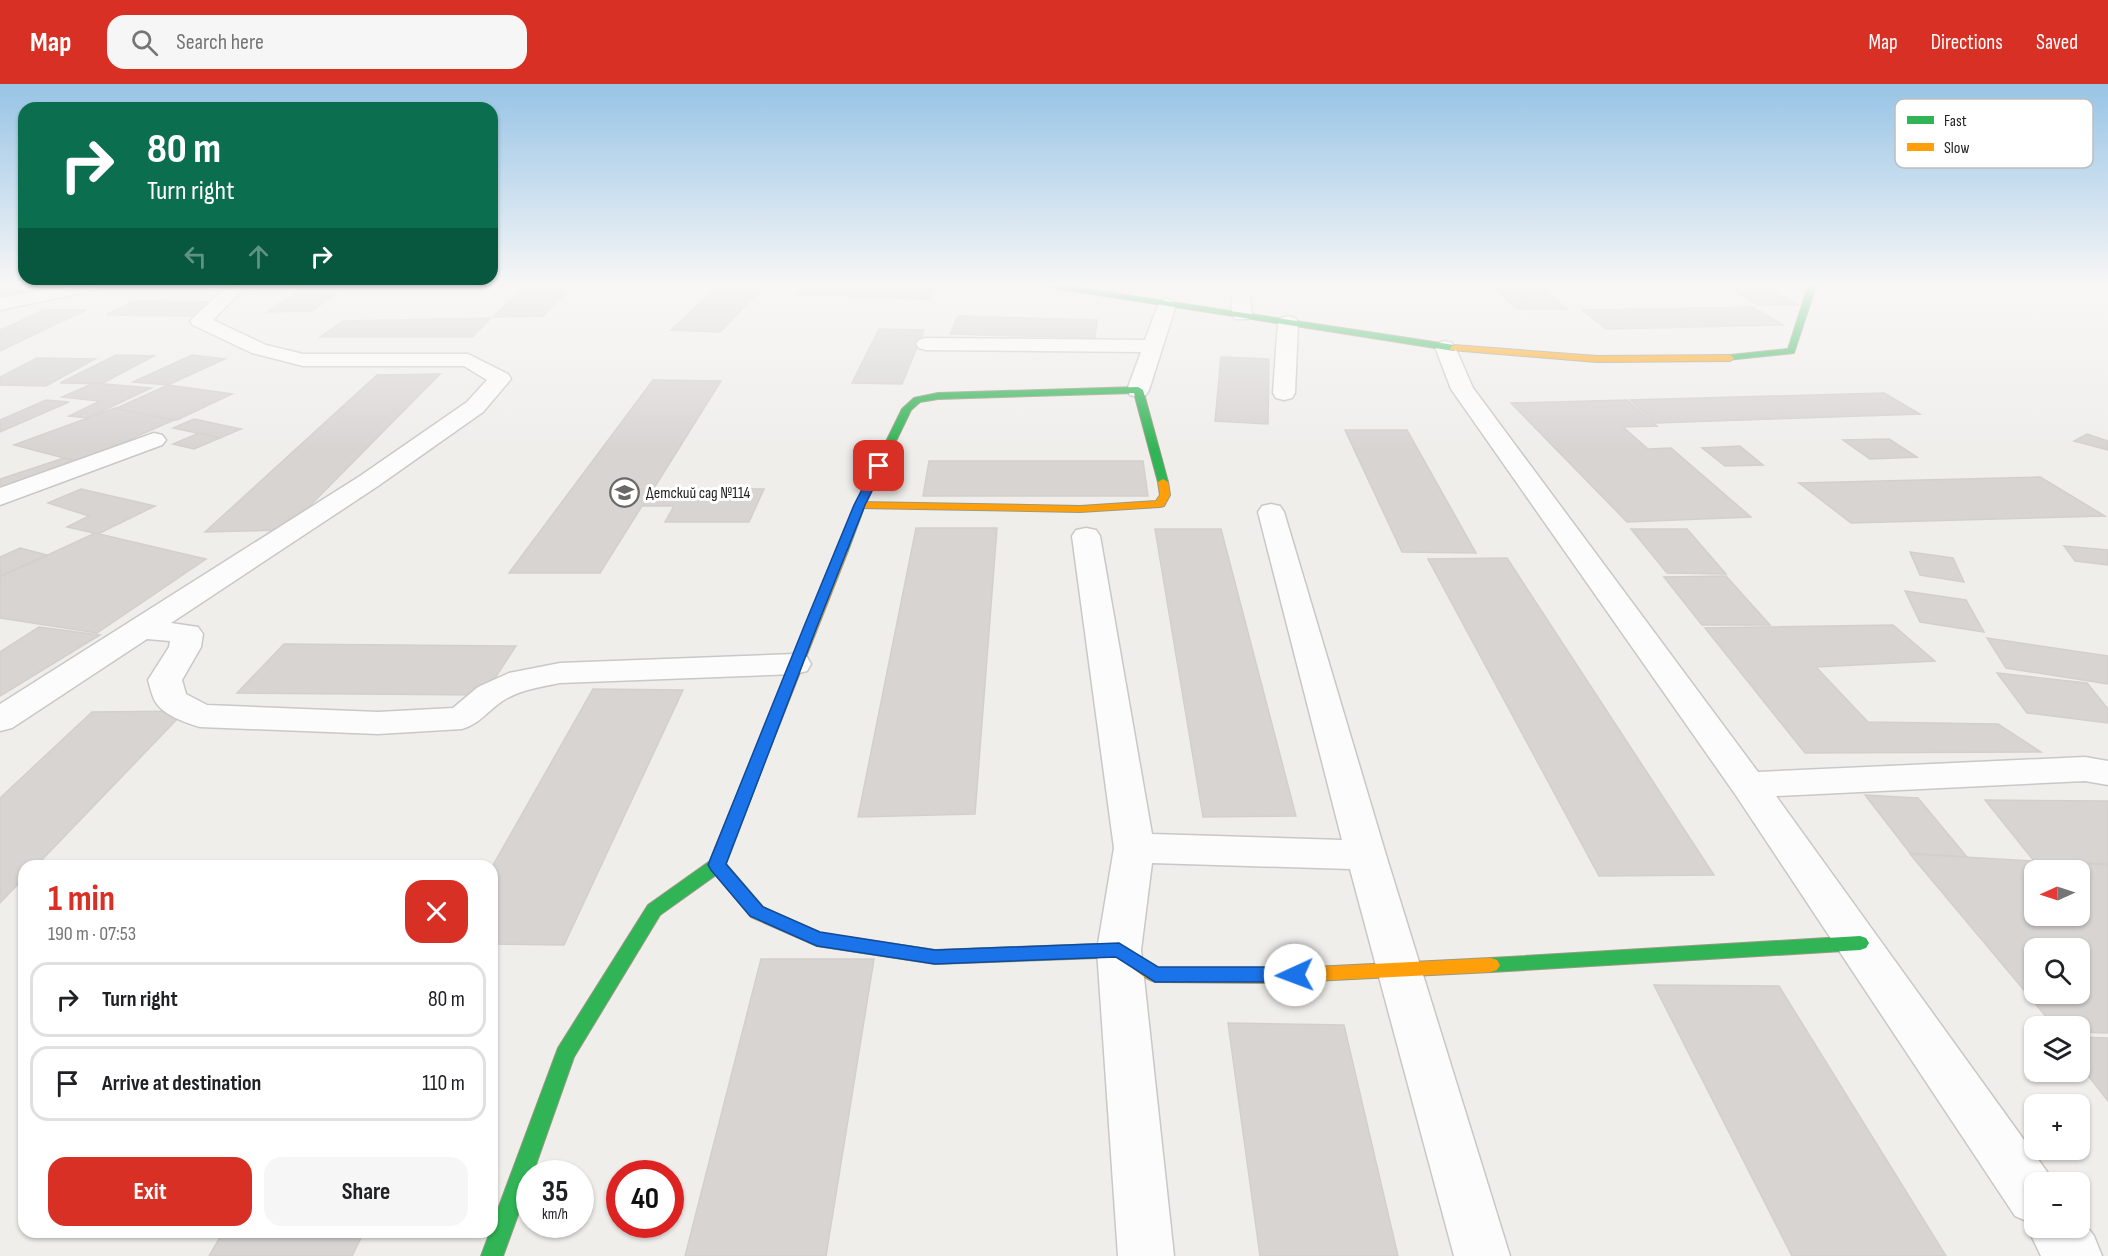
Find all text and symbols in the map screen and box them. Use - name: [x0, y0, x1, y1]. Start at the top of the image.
- search box: [107, 15, 527, 69]
- text: Map: [30, 26, 71, 59]
- icon: search: [128, 26, 161, 59]
- text: Search here: [176, 29, 264, 56]
- text: Map: [1868, 30, 1898, 55]
- text: Directions: [1931, 30, 2003, 55]
- text: Saved: [2036, 30, 2078, 55]
- legend: [1895, 99, 2093, 168]
- text: Fast: [1944, 112, 1967, 131]
- text: 80 m: [147, 124, 221, 175]
- icon: right: [48, 126, 126, 204]
- text: Slow: [1944, 139, 1969, 158]
- text: Turn right: [147, 175, 234, 207]
- icon: left: [179, 240, 212, 273]
- icon: ahead: [242, 240, 275, 273]
- icon: right: [305, 240, 338, 273]
- pin: [853, 440, 904, 491]
- icon: arrive: [862, 449, 895, 482]
- school or university icon: Детский сад №114: [609, 476, 641, 508]
- place label: Детский сад №114: [646, 484, 751, 503]
- north arrow: [2024, 860, 2090, 926]
- map controls: [2024, 860, 2090, 1238]
- text: 1 min: [48, 878, 115, 921]
- button: close: [405, 880, 468, 943]
- text: 190 m · 07:53: [48, 922, 136, 946]
- button: search: [2024, 938, 2090, 1004]
- position arrow: [1263, 943, 1327, 1007]
- icon: right: [51, 983, 84, 1016]
- text: Turn right: [102, 986, 178, 1013]
- text: 80 m: [428, 986, 465, 1013]
- button: layers: [2024, 1016, 2090, 1082]
- icon: arrive: [51, 1067, 84, 1100]
- text: Arrive at destination: [102, 1070, 261, 1097]
- text: 110 m: [422, 1070, 465, 1097]
- button: +: [2024, 1094, 2090, 1160]
- button: Exit: [48, 1157, 252, 1226]
- button: Share: [264, 1157, 468, 1226]
- speed limit sign: 40: [606, 1160, 684, 1238]
- button: −: [2024, 1172, 2090, 1238]
- text: 35: [542, 1174, 568, 1210]
- text: km/h: [542, 1205, 568, 1224]

